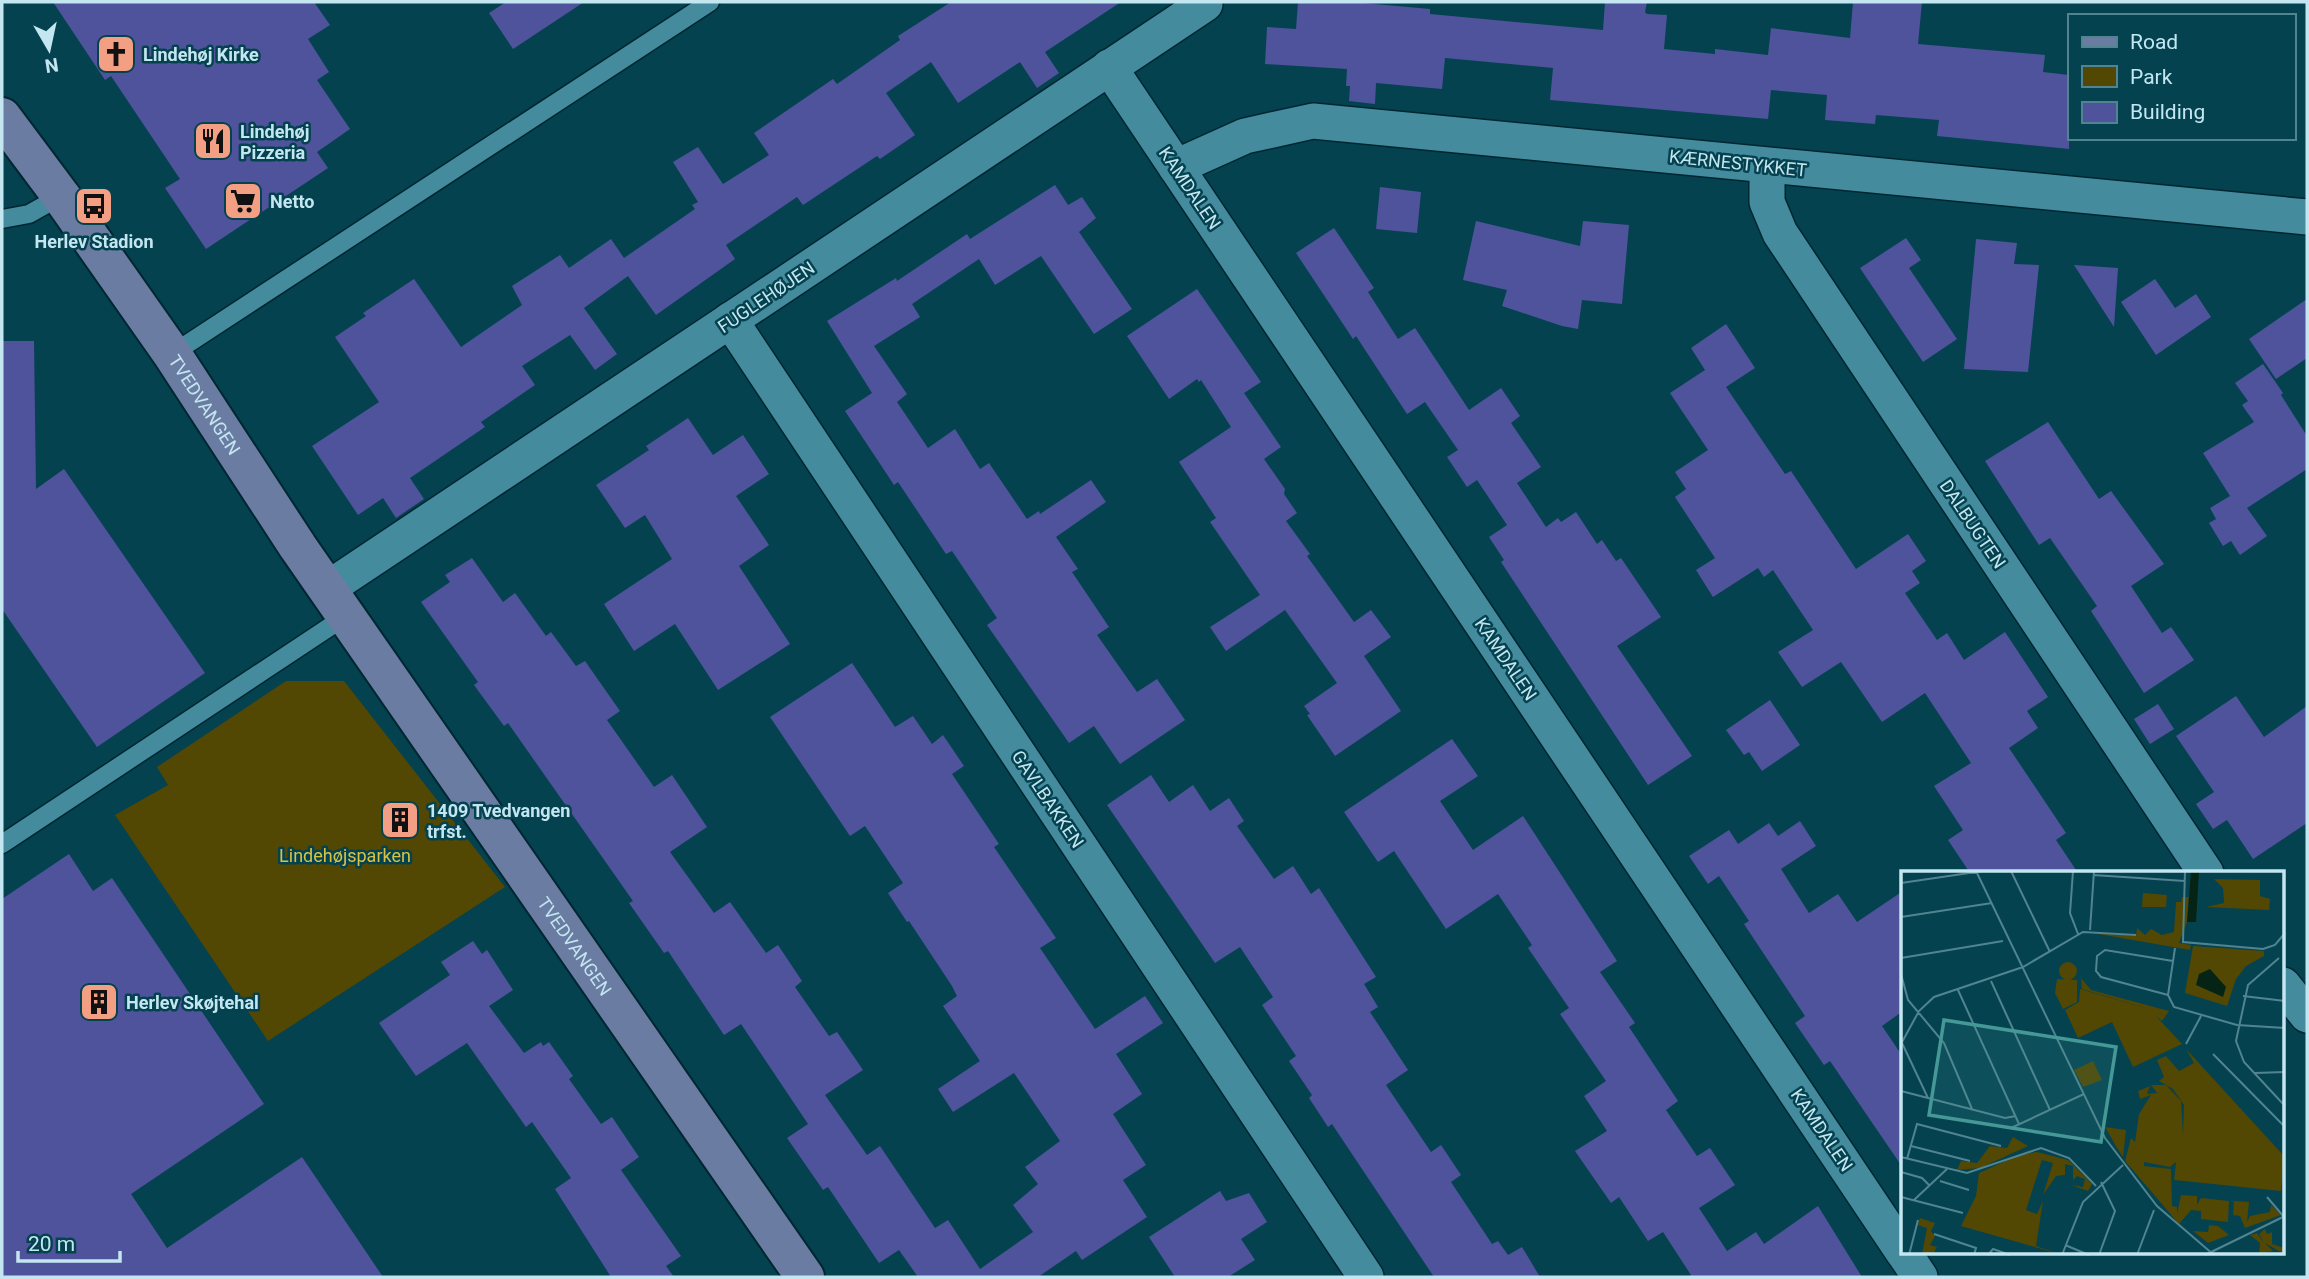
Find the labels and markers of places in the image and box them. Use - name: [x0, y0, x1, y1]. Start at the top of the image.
- church icon: Lindehøj Kirke: [95, 33, 137, 75]
- place label: Lindehøj Kirke: [143, 44, 259, 65]
- restaurant icon: Lindehøj Pizzeria: [192, 120, 234, 162]
- place label: Lindehøj Pizzeria: [240, 121, 309, 163]
- supermarket icon: Netto: [222, 180, 264, 222]
- bus stop icon: Herlev Stadion: [73, 185, 115, 227]
- place label: Netto: [270, 191, 315, 212]
- place label: Herlev Stadion: [35, 231, 153, 252]
- building icon: 1409 Tvedvangen trfst.: [379, 799, 421, 841]
- place label: 1409 Tvedvangen trfst.: [427, 800, 570, 842]
- building icon: Herlev Skøjtehal: [78, 981, 120, 1023]
- place label: Herlev Skøjtehal: [126, 992, 259, 1013]

